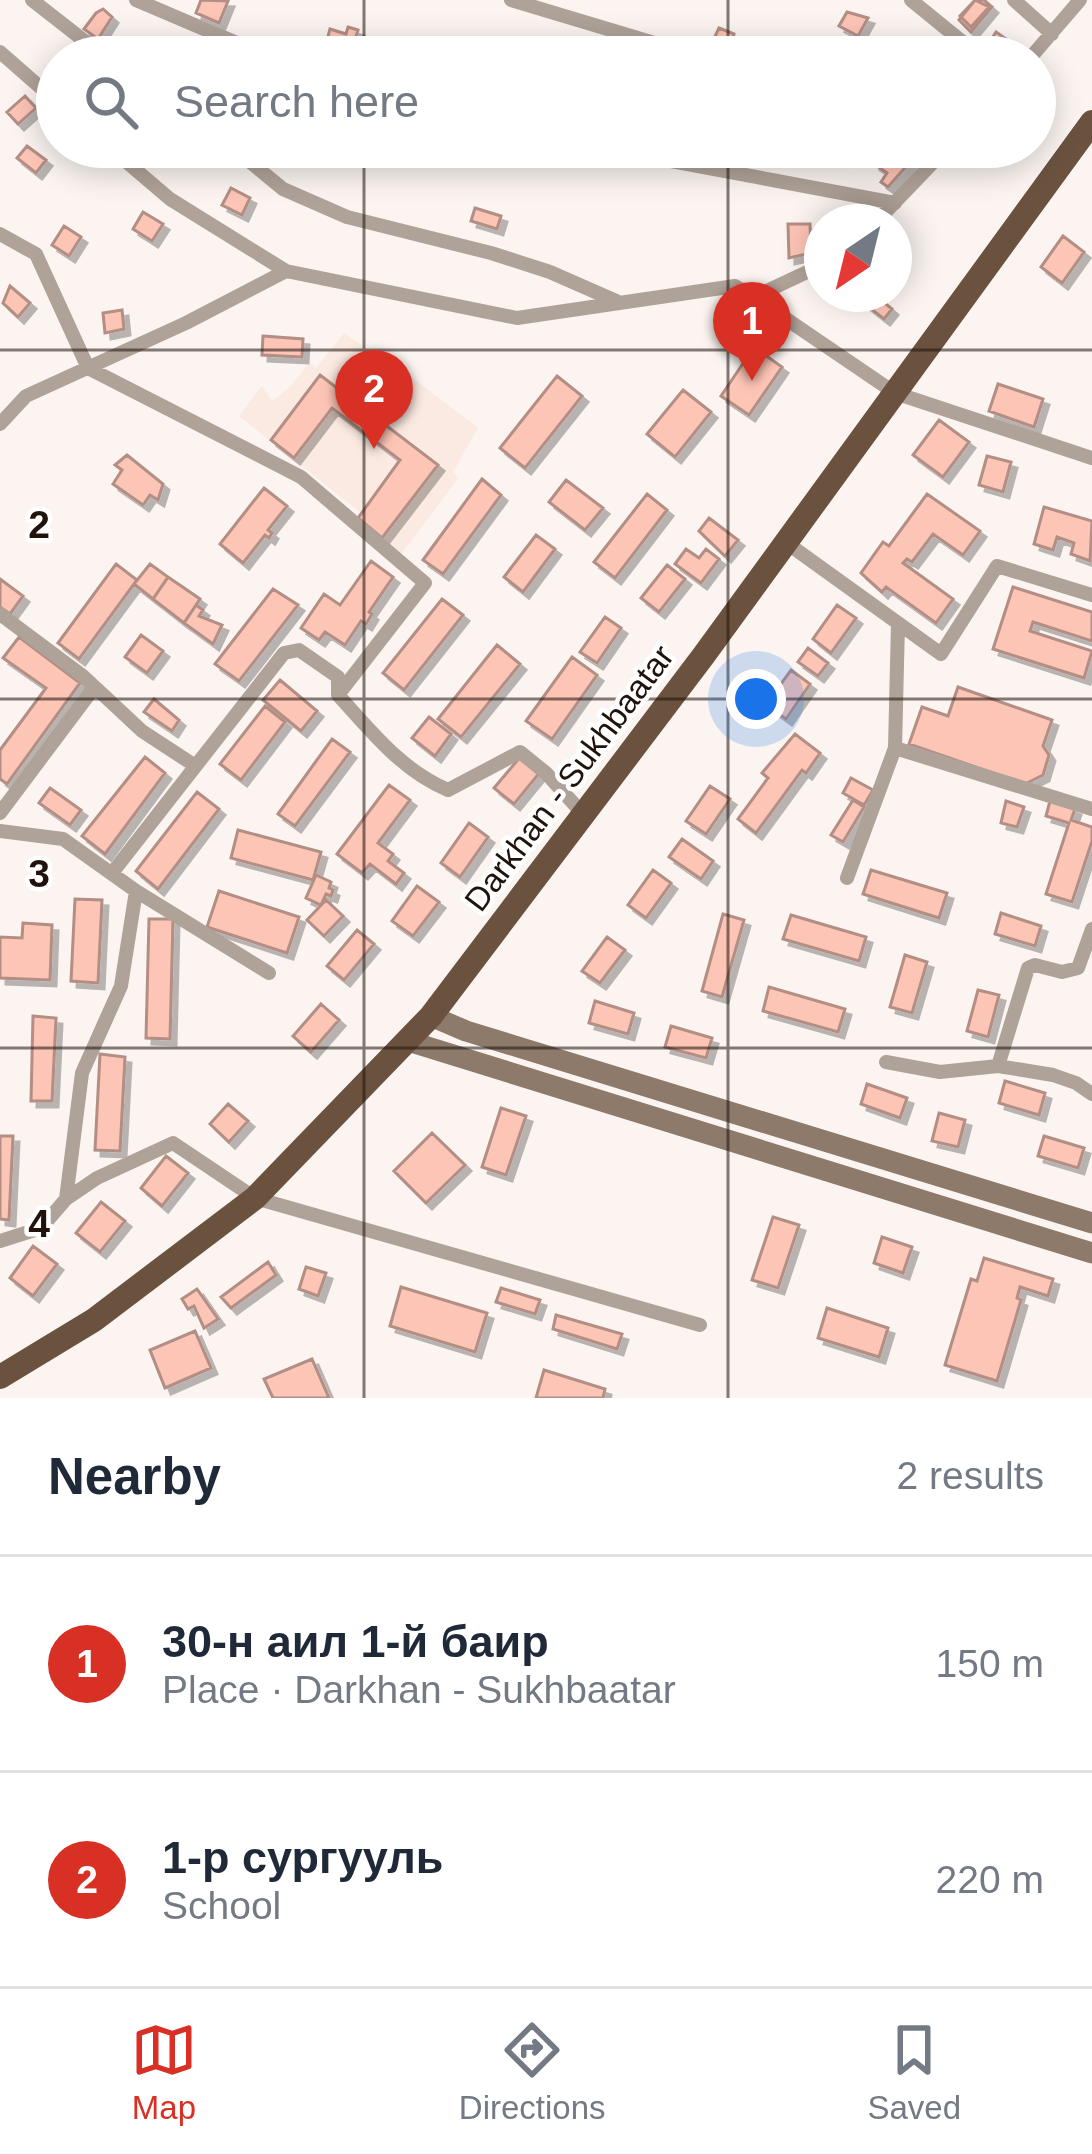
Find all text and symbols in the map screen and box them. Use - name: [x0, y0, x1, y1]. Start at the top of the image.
- search box: [36, 36, 1056, 168]
- icon: search: [78, 69, 144, 135]
- text: Search here: [174, 76, 419, 127]
- north arrow: [804, 204, 912, 312]
- pin: 1: [713, 282, 791, 381]
- pin: 2: [335, 350, 413, 449]
- text: 2: [28, 503, 50, 546]
- street label: Darkhan - Sukhbaatar: [457, 638, 681, 918]
- your location: [726, 669, 786, 729]
- text: 3: [28, 852, 50, 895]
- text: 4: [28, 1202, 50, 1245]
- text: Nearby: [48, 1448, 221, 1505]
- text: 2 results: [897, 1454, 1044, 1497]
- text: 30-н аил 1-й баир: [162, 1616, 549, 1667]
- text: 1: [76, 1642, 98, 1685]
- text: 150 m: [936, 1642, 1044, 1685]
- text: Place · Darkhan - Sukhbaatar: [162, 1668, 676, 1711]
- text: 1-р сургууль: [162, 1832, 443, 1883]
- text: 2: [76, 1858, 98, 1901]
- text: 220 m: [936, 1858, 1044, 1901]
- text: School: [162, 1884, 281, 1927]
- tab: Map: [131, 2017, 197, 2127]
- tab: Directions: [459, 2017, 606, 2127]
- tab: Saved: [867, 2017, 961, 2127]

